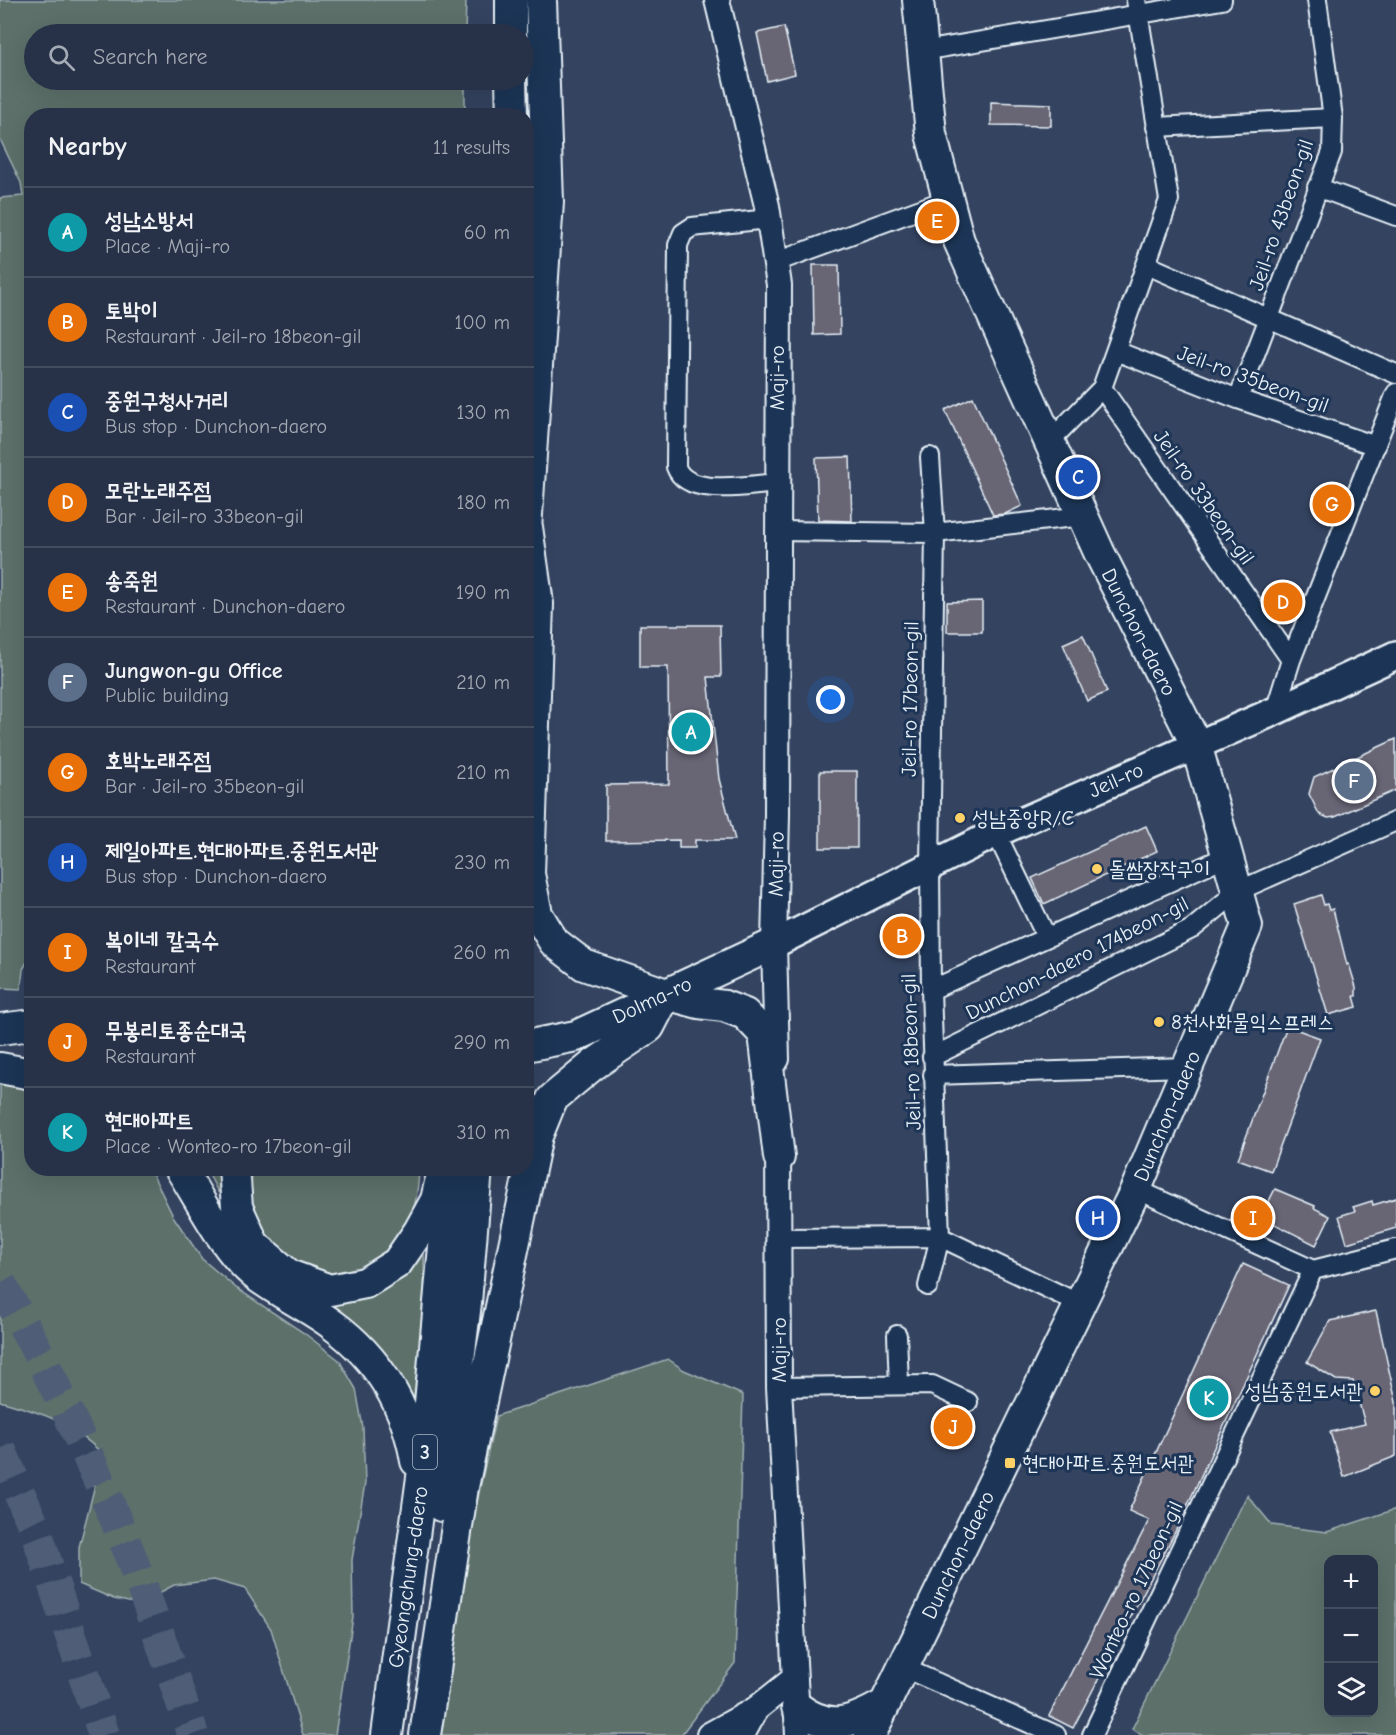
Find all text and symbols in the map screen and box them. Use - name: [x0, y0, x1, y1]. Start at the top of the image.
- search box: [24, 24, 534, 90]
- icon: search: [45, 41, 78, 74]
- text: Search here: [93, 44, 208, 70]
- text: Nearby: [48, 132, 127, 162]
- text: 11 results: [433, 136, 510, 159]
- street label: Jeil-ro 43beon-gil: [1244, 136, 1318, 294]
- pin: E: [918, 198, 956, 244]
- text: 성남소방서: [105, 208, 194, 234]
- text: A: [62, 221, 73, 244]
- text: 60 m: [464, 221, 510, 244]
- text: Place · Maji-ro: [105, 235, 230, 258]
- text: 토박이: [105, 298, 158, 324]
- text: B: [61, 311, 74, 334]
- text: 100 m: [455, 311, 510, 334]
- text: Restaurant · Jeil-ro 18beon-gil: [105, 325, 361, 348]
- street label: Jeil-ro 35beon-gil: [1174, 340, 1332, 418]
- street label: Maji-ro: [765, 345, 789, 411]
- text: 중원구청사거리: [105, 388, 229, 414]
- text: C: [61, 401, 74, 424]
- text: 130 m: [457, 401, 510, 424]
- text: Bus stop · Dunchon-daero: [105, 415, 327, 438]
- street label: Jeil-ro 33beon-gil: [1149, 425, 1259, 569]
- pin: C: [1058, 454, 1098, 500]
- text: 모란노래주점: [105, 478, 211, 504]
- pin: G: [1312, 482, 1352, 526]
- text: D: [61, 491, 74, 514]
- text: 180 m: [456, 491, 510, 514]
- text: Bar · Jeil-ro 33beon-gil: [105, 505, 304, 528]
- street label: Dunchon-daero: [1097, 564, 1181, 700]
- text: 송죽원: [105, 568, 158, 594]
- pin: D: [1264, 580, 1302, 624]
- text: E: [62, 581, 73, 604]
- text: 190 m: [456, 581, 510, 604]
- text: Restaurant · Dunchon-daero: [105, 595, 345, 618]
- street label: Jeil-ro 17beon-gil: [897, 621, 923, 777]
- text: Jungwon-gu Office: [105, 658, 283, 684]
- text: F: [62, 671, 73, 694]
- text: 210 m: [456, 671, 510, 694]
- text: Public building: [105, 684, 229, 707]
- your location: [816, 685, 845, 714]
- pin: A: [672, 710, 710, 754]
- text: 호박노래주점: [105, 748, 211, 774]
- street label: Jeil-ro: [1085, 757, 1147, 803]
- pin: F: [1334, 758, 1374, 804]
- text: G: [60, 761, 75, 784]
- text: 210 m: [456, 761, 510, 784]
- text: Bar · Jeil-ro 35beon-gil: [105, 775, 304, 798]
- place label: 성남중앙R/C: [972, 806, 1074, 830]
- marker: 성남중앙R/C: [953, 811, 967, 825]
- street label: Maji-ro: [763, 831, 789, 897]
- text: 제일아파트.현대아파트.중원도서관: [105, 838, 379, 864]
- text: H: [60, 851, 75, 874]
- text: 230 m: [454, 851, 510, 874]
- place label: 돌쌈장작구이: [1109, 857, 1210, 881]
- marker: 돌쌈장작구이: [1090, 862, 1104, 876]
- text: Bus stop · Dunchon-daero: [105, 865, 327, 888]
- street label: Dunchon-daero 174beon-gil: [962, 891, 1192, 1025]
- pin: B: [882, 914, 922, 958]
- text: 복이네 칼국수: [105, 928, 219, 954]
- text: I: [63, 941, 72, 964]
- text: 260 m: [453, 941, 510, 964]
- text: Restaurant: [105, 955, 195, 978]
- street label: Dolma-ro: [609, 971, 695, 1029]
- street label: Jeil-ro 18beon-gil: [896, 973, 926, 1131]
- place label: 8천사화물익스프레스: [1171, 1010, 1334, 1034]
- marker: 8천사화물익스프레스: [1152, 1015, 1166, 1029]
- text: 무봉리토종순대국: [105, 1018, 247, 1044]
- text: J: [63, 1031, 72, 1054]
- text: 290 m: [454, 1031, 510, 1054]
- text: Restaurant: [105, 1045, 195, 1068]
- street label: Dunchon-daero: [1129, 1047, 1205, 1185]
- text: 현대아파트: [105, 1108, 194, 1134]
- text: K: [62, 1121, 73, 1144]
- text: 310 m: [457, 1121, 510, 1144]
- text: Place · Wonteo-ro 17beon-gil: [105, 1135, 352, 1158]
- pin: H: [1078, 1196, 1118, 1240]
- pin: I: [1234, 1196, 1272, 1240]
- street label: Maji-ro: [767, 1317, 791, 1383]
- pin: K: [1190, 1376, 1228, 1420]
- place label: 성남중원도서관: [1245, 1379, 1363, 1403]
- marker: 성남중원도서관: [1368, 1384, 1382, 1398]
- pin: J: [934, 1404, 972, 1450]
- road number: 3: [413, 1435, 437, 1469]
- place label: 현대아파트.중원도서관: [1022, 1451, 1194, 1475]
- marker: 현대아파트.중원도서관: [1003, 1456, 1017, 1470]
- street label: Gyeongchung-daero: [383, 1485, 433, 1669]
- street label: Dunchon-daero: [917, 1487, 999, 1623]
- street label: Wonteo-ro 17beon-gil: [1084, 1497, 1188, 1683]
- map controls: [1324, 1555, 1378, 1717]
- button: +: [1324, 1555, 1378, 1609]
- button: −: [1324, 1609, 1378, 1663]
- button: layers: [1324, 1663, 1378, 1717]

